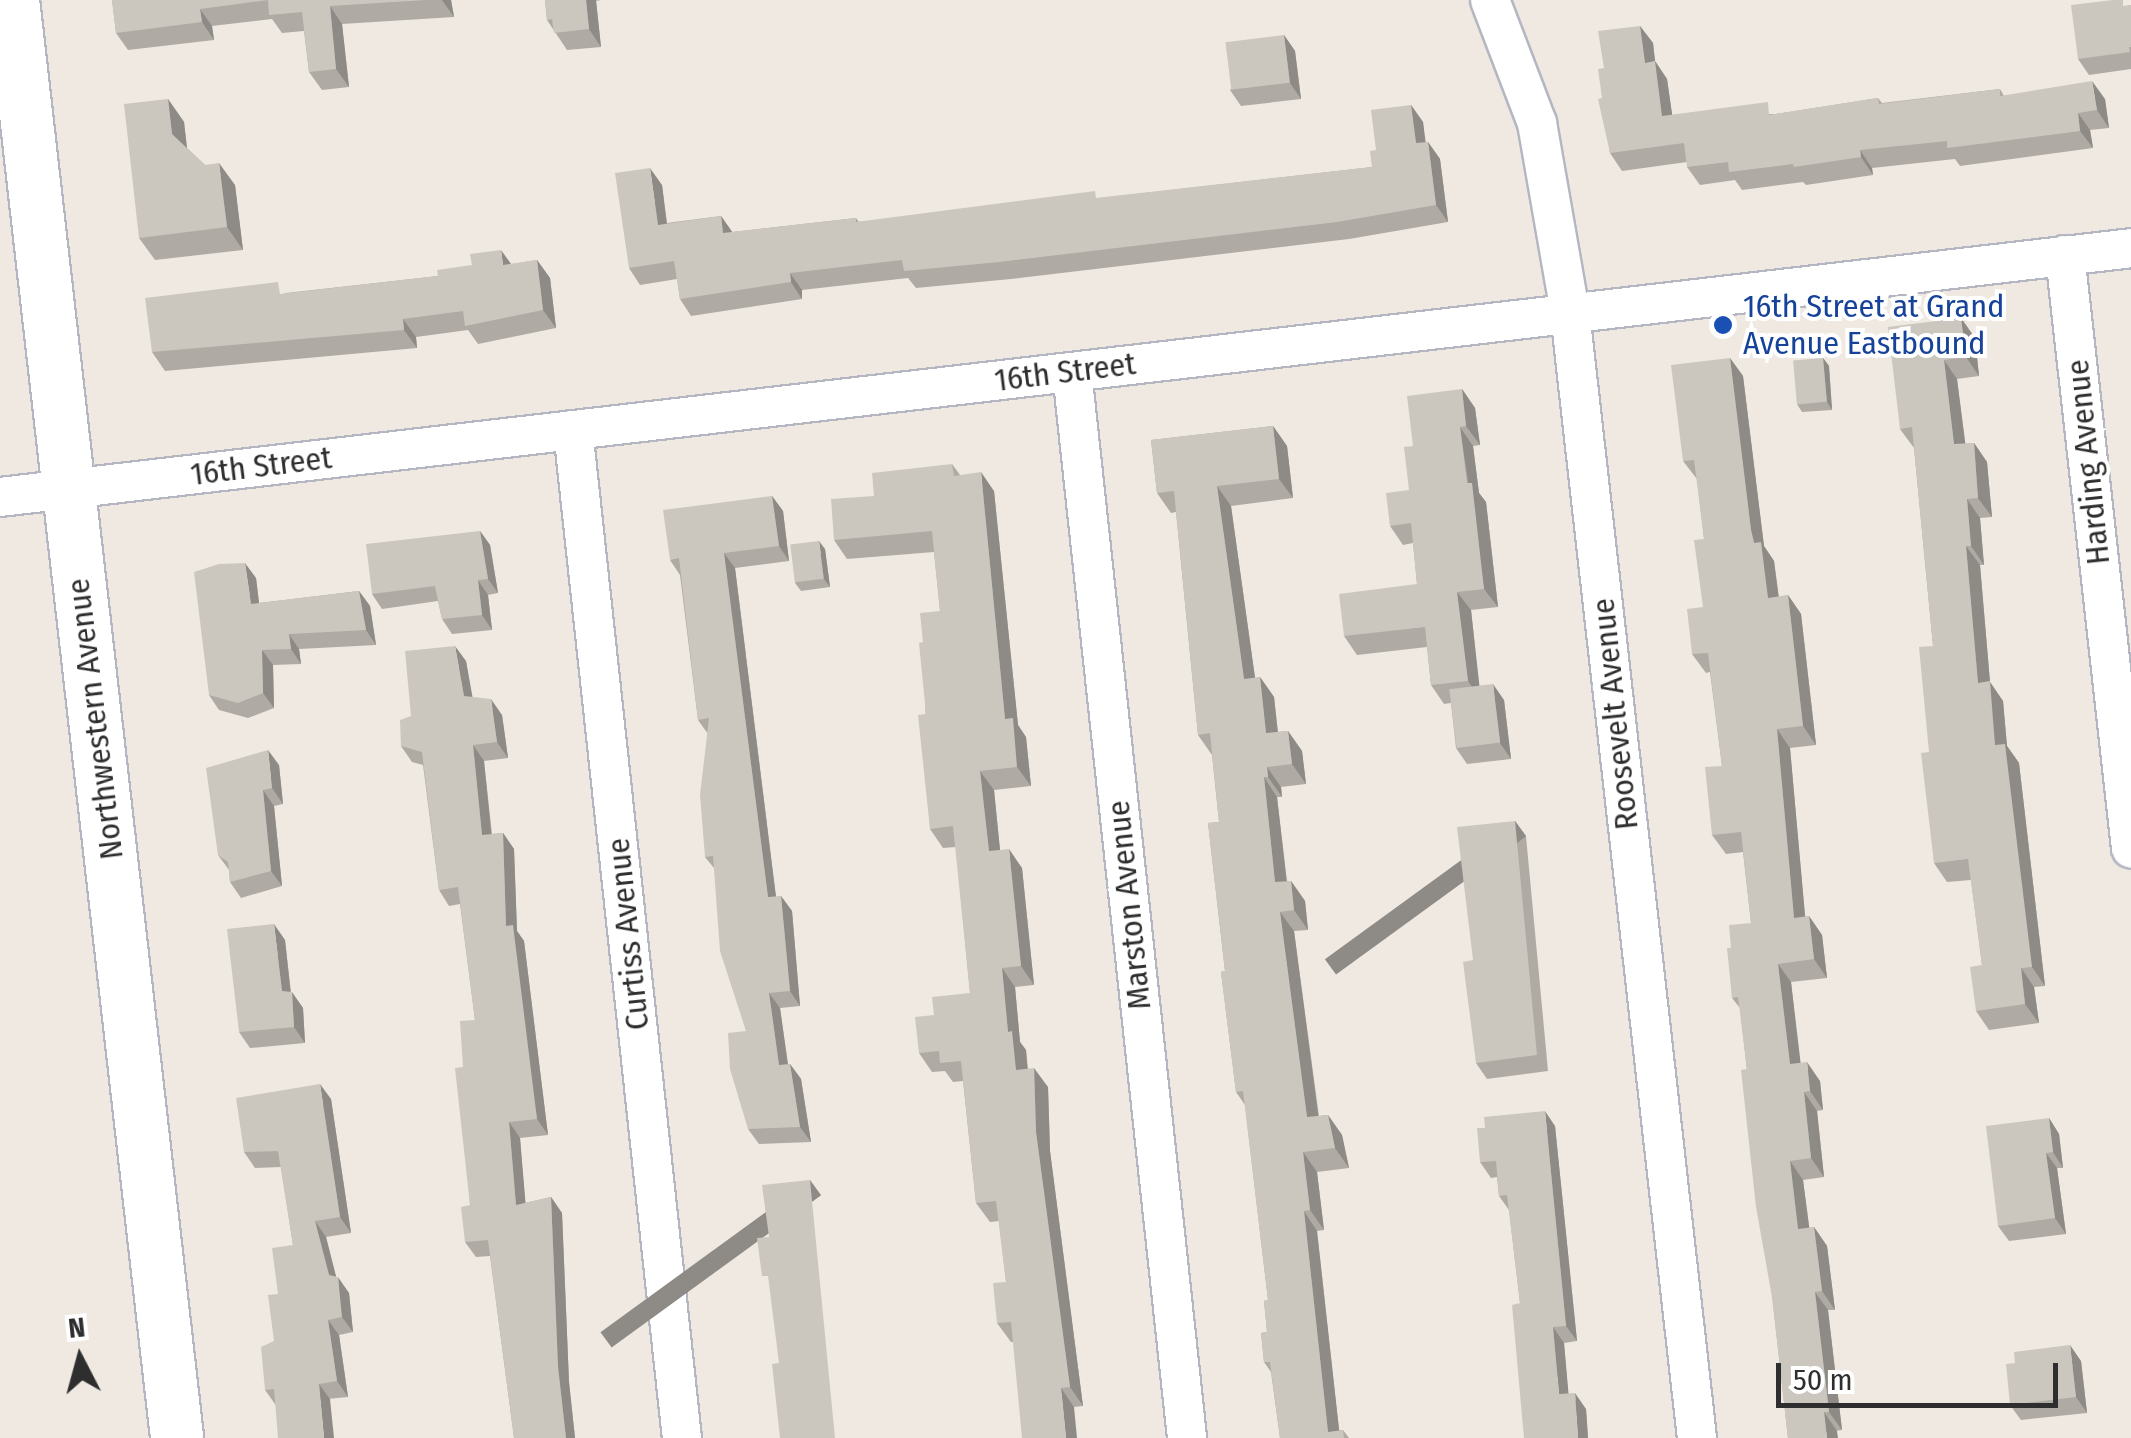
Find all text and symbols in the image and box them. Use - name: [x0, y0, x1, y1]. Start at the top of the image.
- place label: 16th Street at Grand Avenue Eastbound: [1743, 288, 2004, 363]
- marker: 16th Street at Grand Avenue Eastbound: [1712, 314, 1734, 336]
- street label: 16th Street: [992, 344, 1138, 400]
- street label: Harding Avenue: [2058, 357, 2118, 567]
- street label: 16th Street: [188, 438, 334, 494]
- street label: Northwestern Avenue: [59, 576, 131, 862]
- street label: Roosevelt Avenue: [1584, 596, 1646, 832]
- street label: Marston Avenue: [1099, 798, 1159, 1012]
- street label: Curtiss Avenue: [599, 836, 657, 1032]
- north arrow: [30, 1308, 130, 1408]
- text: N: [67, 1310, 87, 1345]
- scale bar: [1781, 1343, 2064, 1405]
- text: 50 m: [1793, 1362, 1853, 1398]

